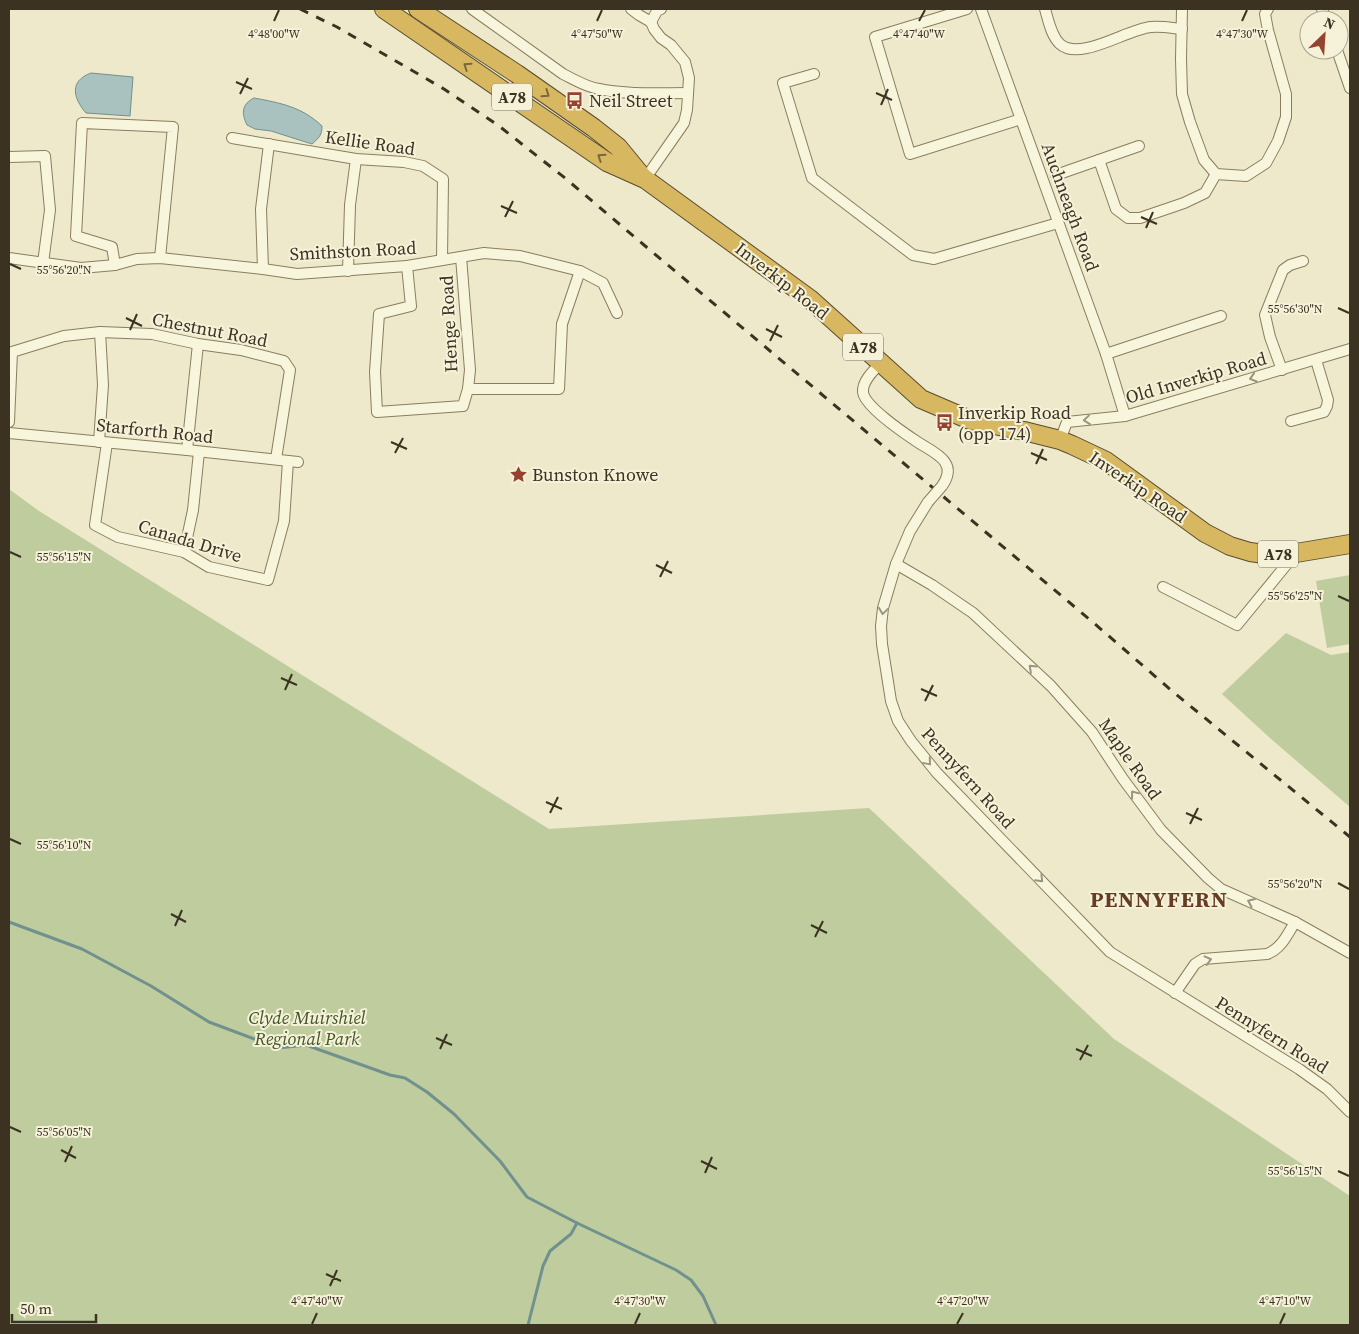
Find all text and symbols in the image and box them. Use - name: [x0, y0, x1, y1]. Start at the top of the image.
- north arrow: [1299, 10, 1349, 60]
- text: N: [1321, 12, 1338, 34]
- text: 4°48'00"W: [248, 26, 300, 42]
- text: 4°47'50"W: [571, 26, 623, 42]
- text: 4°47'40"W: [893, 26, 945, 42]
- text: 4°47'30"W: [1216, 26, 1268, 42]
- one-way arrow: [463, 63, 472, 72]
- road number: A78: [492, 84, 532, 110]
- one-way arrow: [540, 88, 550, 97]
- place label: Neil Street: [589, 88, 673, 113]
- bus stop icon: Neil Street: [565, 91, 585, 111]
- street label: Kellie Road: [323, 124, 417, 161]
- street label: Auchneagh Road: [1036, 139, 1105, 275]
- one-way arrow: [597, 154, 606, 164]
- street label: Smithston Road: [289, 235, 417, 266]
- street label: Inverkip Road: [730, 236, 834, 325]
- text: 55°56'20"N: [36, 262, 92, 278]
- street label: Henge Road: [433, 275, 464, 373]
- text: 55°56'30"N: [1267, 301, 1323, 317]
- street label: Chestnut Road: [150, 306, 270, 353]
- road number: A78: [843, 334, 883, 361]
- street label: Old Inverkip Road: [1123, 345, 1269, 410]
- one-way arrow: [1250, 373, 1258, 383]
- place label: Inverkip Road (opp 174): [958, 400, 1071, 446]
- street label: Starforth Road: [95, 412, 215, 449]
- bus stop icon: Inverkip Road (opp 174): [934, 413, 954, 433]
- one-way arrow: [1082, 415, 1090, 426]
- street label: Inverkip Road: [1084, 445, 1192, 529]
- place label: Bunston Knowe: [532, 462, 658, 487]
- place icon: Bunston Knowe: [508, 465, 528, 485]
- street label: Canada Drive: [135, 513, 245, 568]
- road number: A78: [1258, 540, 1298, 568]
- text: 55°56'15"N: [36, 549, 92, 565]
- text: 55°56'25"N: [1267, 588, 1323, 604]
- one-way arrow: [878, 607, 889, 615]
- one-way arrow: [1028, 665, 1037, 674]
- street label: Maple Road: [1093, 713, 1168, 805]
- street label: Pennyfern Road: [916, 721, 1021, 834]
- one-way arrow: [922, 756, 931, 765]
- one-way arrow: [1131, 791, 1139, 800]
- text: 55°56'10"N: [36, 837, 92, 853]
- one-way arrow: [1034, 873, 1043, 882]
- text: 55°56'20"N: [1267, 876, 1323, 892]
- district label: PENNYFERN: [1090, 884, 1228, 914]
- one-way arrow: [1247, 898, 1256, 909]
- one-way arrow: [1203, 955, 1212, 966]
- street label: Pennyfern Road: [1211, 990, 1333, 1079]
- park label: Clyde Muirshiel Regional Park: [248, 1005, 366, 1051]
- text: 55°56'05"N: [36, 1124, 92, 1140]
- text: 55°56'15"N: [1267, 1163, 1323, 1179]
- scale bar: [12, 1292, 96, 1324]
- text: 4°47'40"W: [291, 1293, 343, 1309]
- text: 4°47'30"W: [614, 1293, 666, 1309]
- text: 4°47'20"W: [937, 1293, 989, 1309]
- text: 4°47'10"W: [1259, 1293, 1311, 1309]
- text: 50 m: [20, 1298, 52, 1319]

